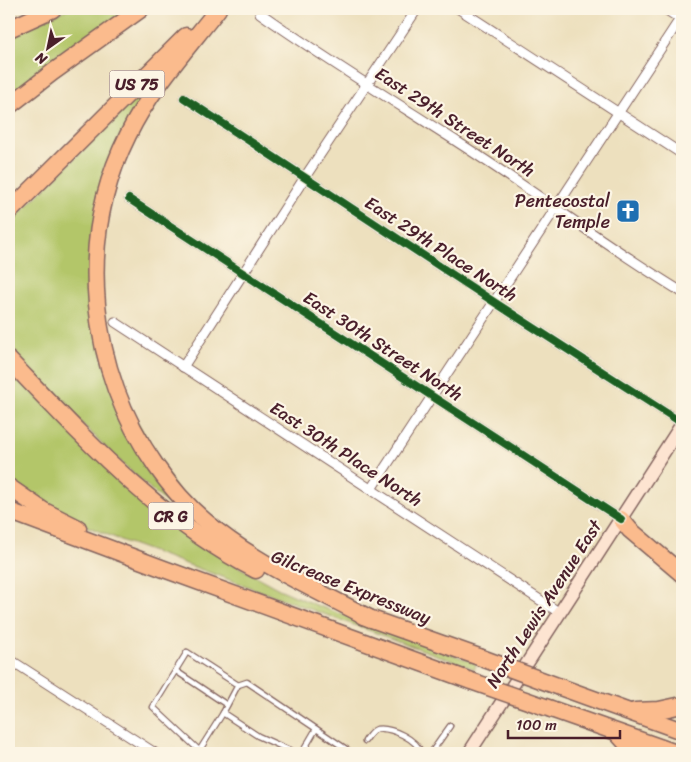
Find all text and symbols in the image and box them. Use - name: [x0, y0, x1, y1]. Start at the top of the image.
- north arrow: [22, 22, 72, 72]
- text: N: [30, 45, 53, 72]
- street label: East 29th Street North: [368, 58, 542, 186]
- road number: US 75: [110, 70, 164, 98]
- place label: Pentecostal Temple: [515, 185, 611, 238]
- street label: East 29th Place North: [358, 187, 524, 311]
- church icon: Pentecostal Temple: [615, 198, 641, 224]
- street label: East 30th Street North: [296, 282, 470, 410]
- street label: East 30th Place North: [263, 392, 429, 516]
- road number: CR G: [148, 502, 194, 530]
- street label: North Lewis Avenue East: [477, 513, 611, 695]
- street label: Gilcrease Expressway: [266, 540, 436, 634]
- scale bar: [508, 707, 621, 739]
- text: 100 m: [516, 712, 557, 738]

